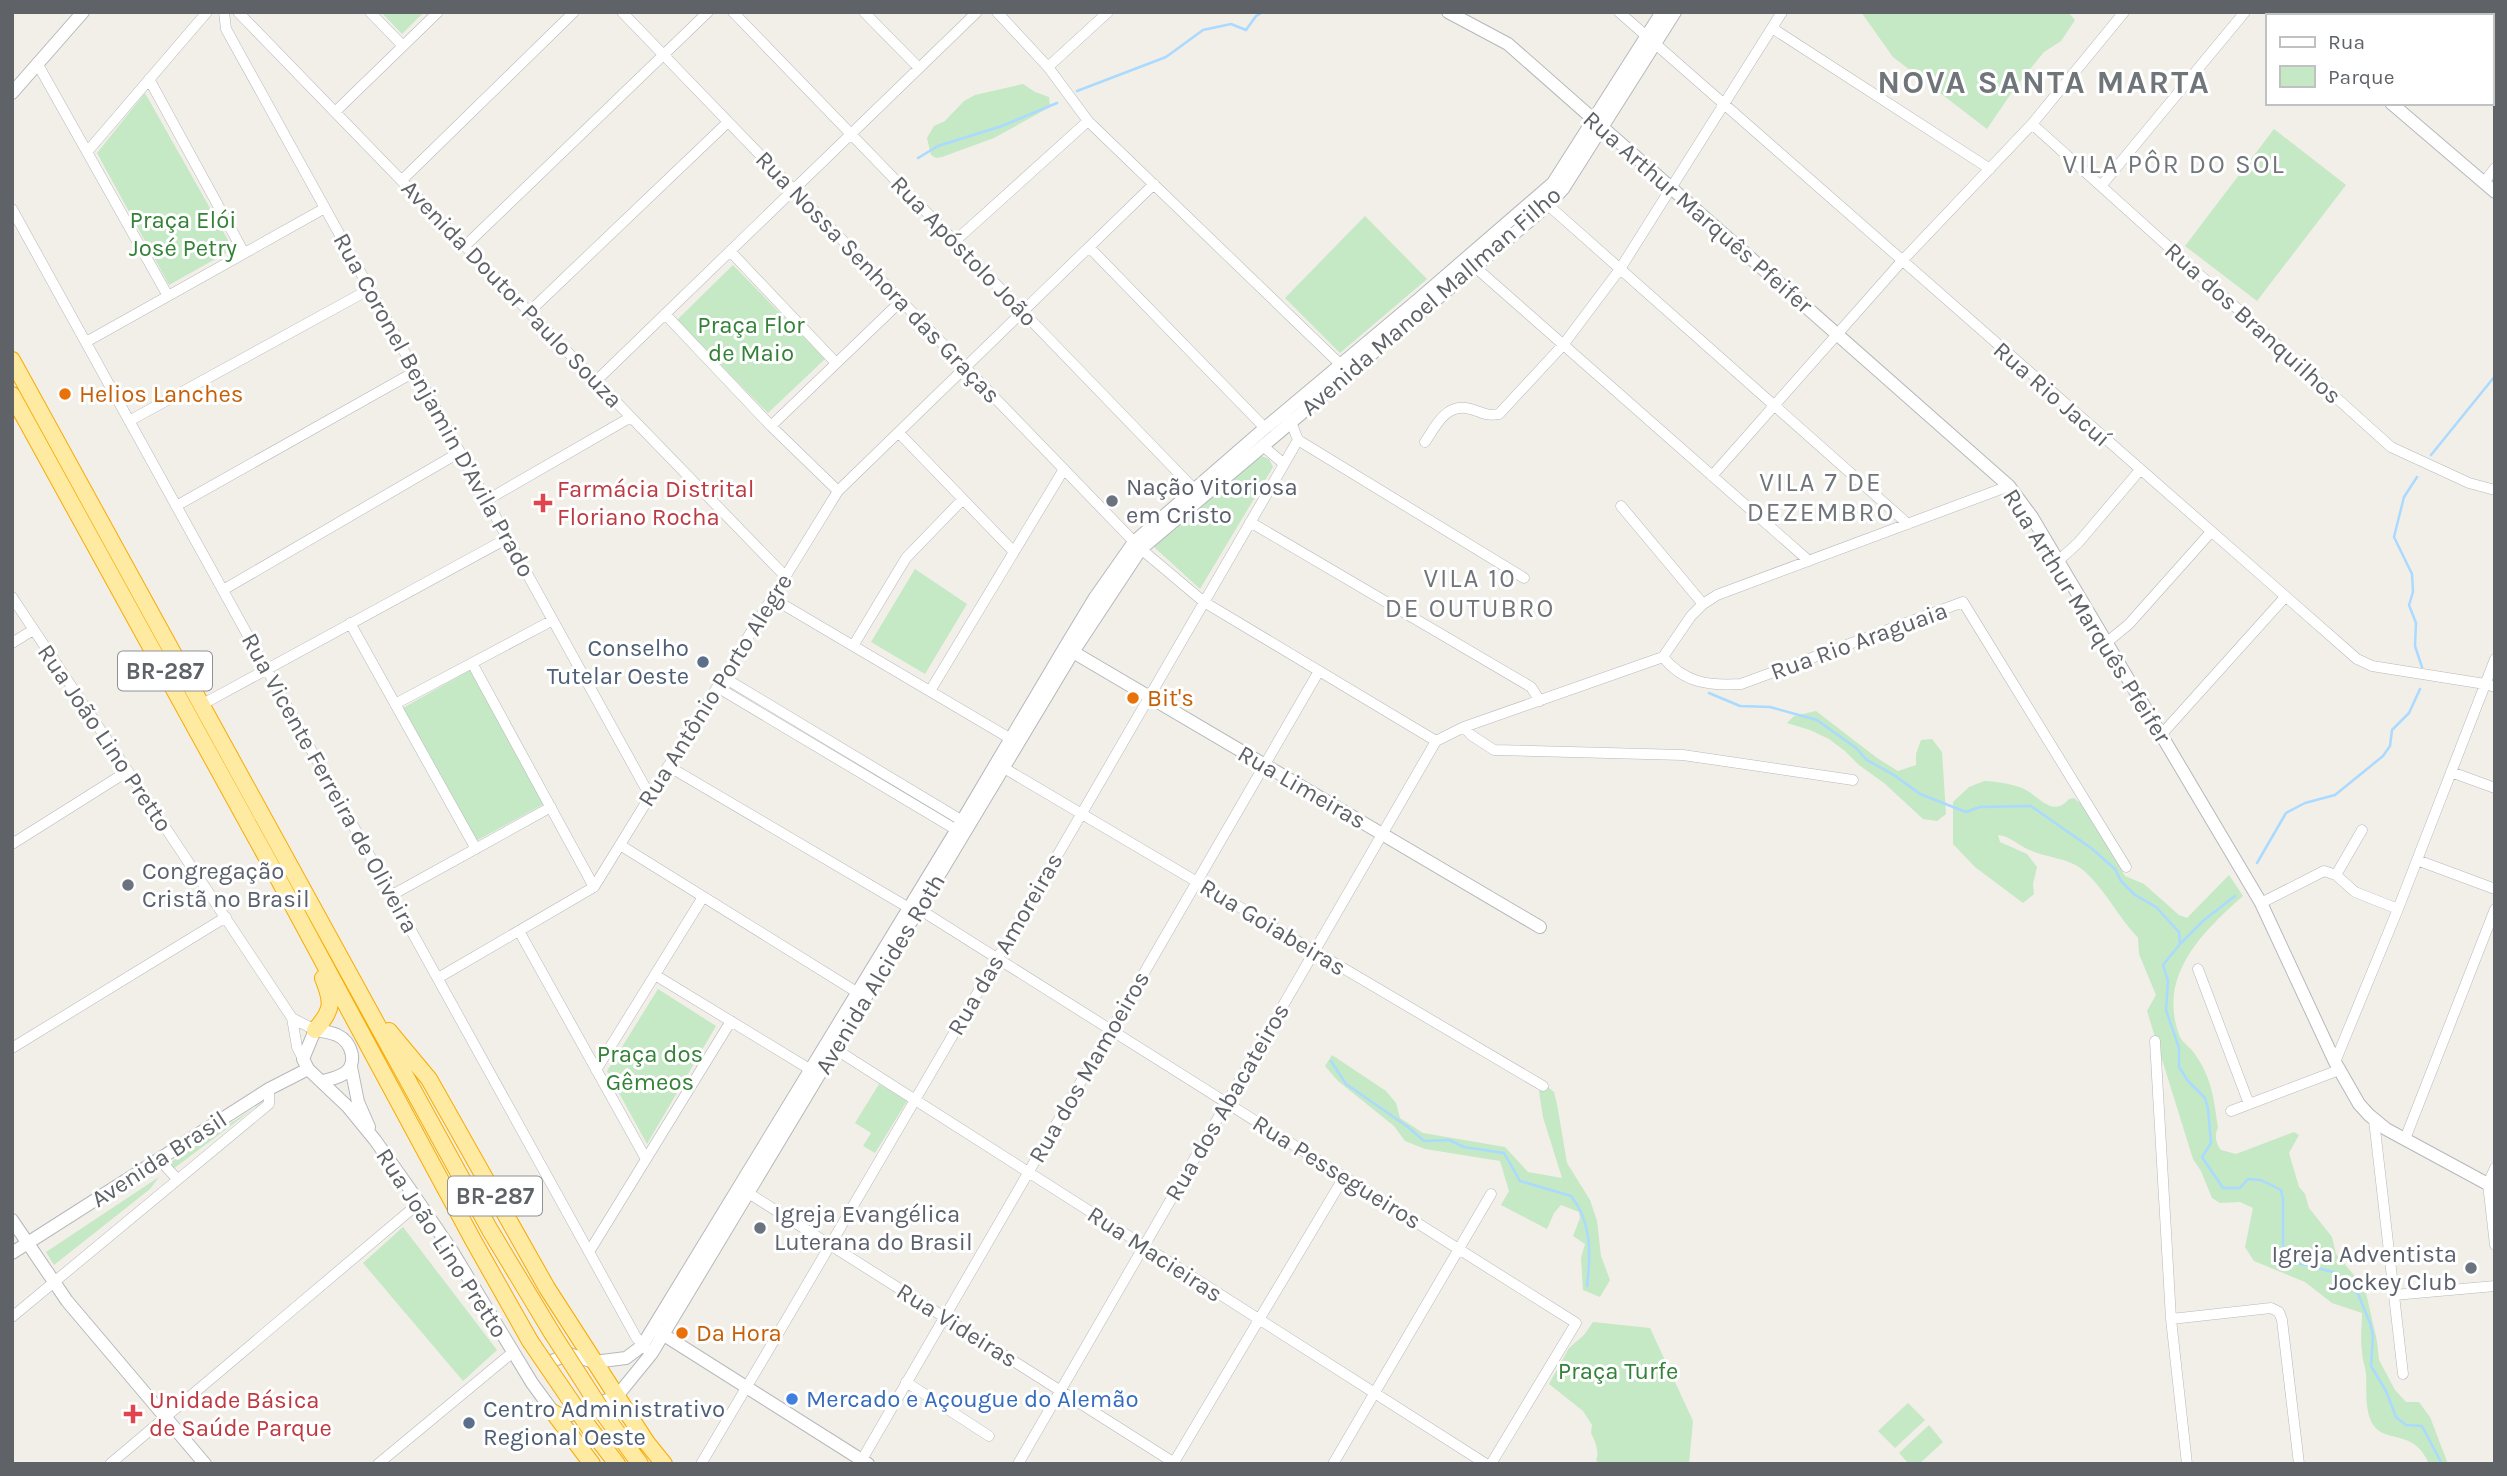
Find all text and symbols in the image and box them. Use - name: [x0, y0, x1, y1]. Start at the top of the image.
- legend: [2266, 14, 2493, 105]
- text: Rua: [2328, 30, 2365, 54]
- district label: NOVA SANTA MARTA: [1877, 64, 2211, 101]
- text: Parque: [2328, 65, 2395, 89]
- street label: Rua Arthur Marquês Pfeifer: [1578, 105, 1819, 319]
- street label: Rua Nossa Senhora das Graças: [750, 145, 1006, 409]
- district label: VILA PÔR DO SOL: [2062, 149, 2286, 180]
- street label: Rua Apóstolo João: [885, 170, 1043, 332]
- street label: Avenida Doutor Paulo Souza: [396, 174, 628, 414]
- street label: Avenida Manoel Mallman Filho: [1295, 180, 1567, 422]
- park label: Praça Elói José Petry: [129, 206, 237, 262]
- street label: Rua Coronel Benjamin D'Avila Prado: [327, 228, 541, 582]
- street label: Rua dos Branquilhos: [2159, 236, 2347, 410]
- park label: Praça Flor de Maio: [697, 311, 805, 367]
- street label: Rua Rio Jacuí: [1988, 336, 2117, 453]
- place label: Helios Lanches: [79, 380, 243, 408]
- marker: Helios Lanches: [57, 386, 73, 402]
- district label: VILA 7 DE DEZEMBRO: [1747, 467, 1895, 528]
- place label: Nação Vitoriosa em Cristo: [1126, 473, 1298, 529]
- place label: Farmácia Distrital Floriano Rocha: [557, 475, 754, 531]
- street label: Rua Arthur Marquês Pfeifer: [1997, 484, 2177, 749]
- marker: Nação Vitoriosa em Cristo: [1104, 493, 1120, 509]
- marker: Farmácia Distrital Floriano Rocha: [535, 495, 551, 511]
- district label: VILA 10 DE OUTUBRO: [1385, 563, 1555, 624]
- street label: Rua Antônio Porto Alegre: [632, 568, 798, 812]
- street label: Rua Rio Araguaia: [1767, 596, 1951, 686]
- street label: Rua Vicente Ferreira de Oliveira: [236, 628, 424, 938]
- place label: Conselho Tutelar Oeste: [547, 634, 689, 690]
- street label: Rua João Lino Pretto: [32, 639, 178, 837]
- road number: BR-287: [118, 652, 212, 691]
- marker: Conselho Tutelar Oeste: [695, 654, 711, 670]
- place label: Bit's: [1147, 684, 1194, 712]
- marker: Bit's: [1125, 690, 1141, 706]
- street label: Rua Limeiras: [1233, 739, 1371, 835]
- street label: Rua das Amoreiras: [941, 848, 1069, 1040]
- place label: Congregação Cristã no Brasil: [142, 857, 310, 913]
- street label: Avenida Alcides Roth: [809, 869, 951, 1079]
- street label: Rua Goiabeiras: [1195, 872, 1351, 982]
- marker: Congregação Cristã no Brasil: [120, 877, 136, 893]
- street label: Rua dos Mamoeiros: [1023, 966, 1155, 1168]
- street label: Rua dos Abacateiros: [1159, 998, 1295, 1206]
- park label: Praça dos Gêmeos: [597, 1040, 703, 1096]
- street label: Avenida Brasil: [86, 1105, 232, 1213]
- street label: Rua Pessegueiros: [1248, 1109, 1426, 1235]
- street label: Rua João Lino Pretto: [370, 1143, 514, 1343]
- road number: BR-287: [448, 1176, 542, 1216]
- place label: Igreja Evangélica Luterana do Brasil: [774, 1200, 973, 1256]
- street label: Rua Macieiras: [1082, 1200, 1228, 1308]
- marker: Igreja Evangélica Luterana do Brasil: [752, 1220, 768, 1236]
- place label: Igreja Adventista Jockey Club: [2271, 1240, 2457, 1296]
- marker: Igreja Adventista Jockey Club: [2463, 1260, 2479, 1276]
- street label: Rua Videiras: [891, 1277, 1023, 1373]
- place label: Da Hora: [696, 1319, 782, 1347]
- marker: Da Hora: [674, 1325, 690, 1341]
- park label: Praça Turfe: [1558, 1357, 1678, 1385]
- place label: Mercado e Açougue do Alemão: [806, 1385, 1139, 1413]
- place label: Unidade Básica de Saúde Parque: [149, 1386, 332, 1442]
- marker: Mercado e Açougue do Alemão: [784, 1391, 800, 1407]
- place label: Centro Administrativo Regional Oeste: [483, 1395, 725, 1451]
- marker: Unidade Básica de Saúde Parque: [123, 1404, 143, 1424]
- marker: Centro Administrativo Regional Oeste: [461, 1415, 477, 1431]

